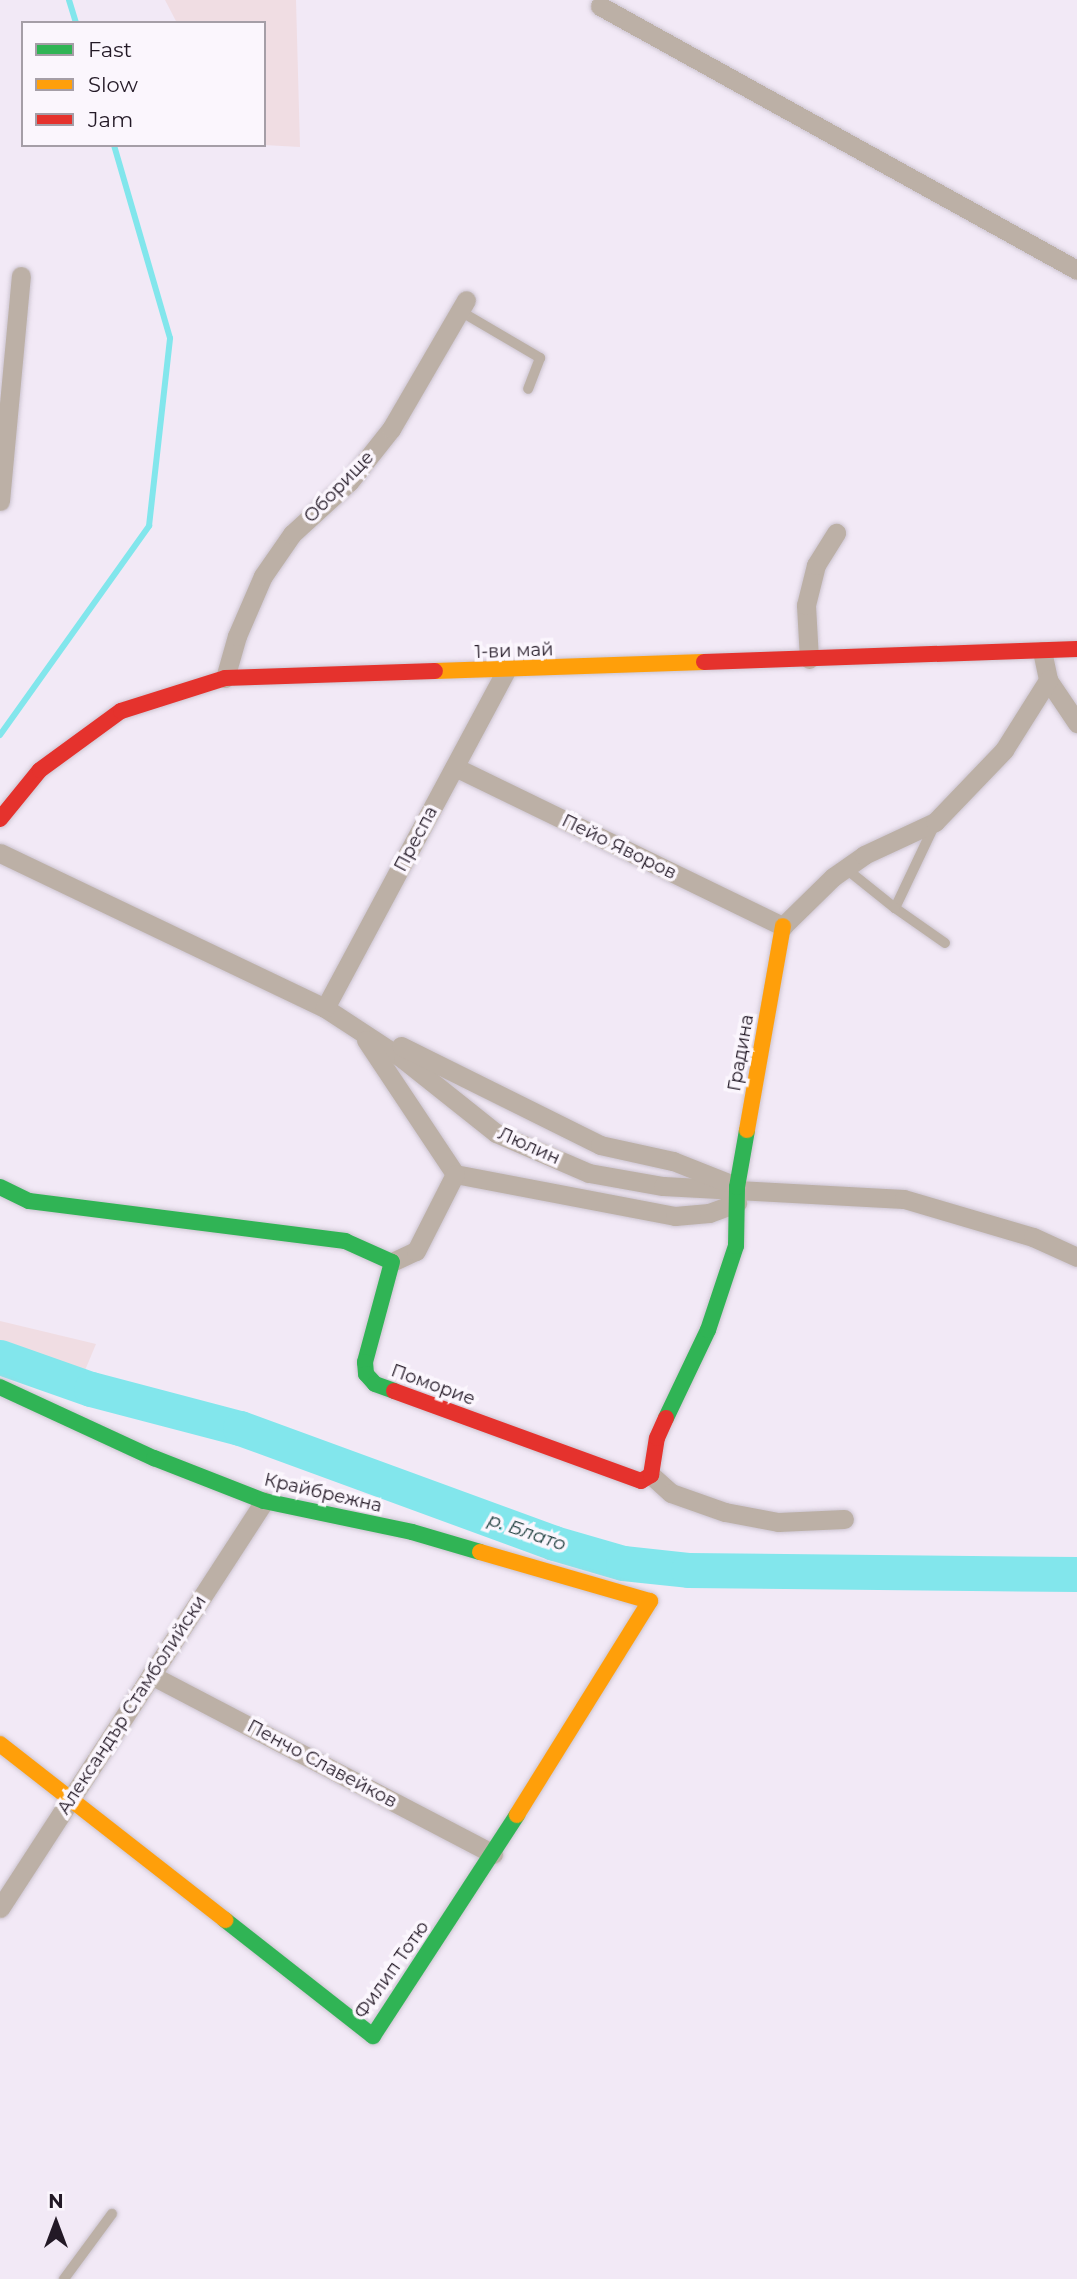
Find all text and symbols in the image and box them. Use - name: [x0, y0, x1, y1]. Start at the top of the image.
- legend: [21, 21, 266, 147]
- text: Fast: [88, 37, 132, 62]
- text: Slow: [88, 72, 138, 97]
- text: Jam: [88, 107, 133, 132]
- street label: Оборище: [300, 447, 378, 527]
- street label: 1-ви май: [474, 639, 554, 663]
- street label: Преспа: [390, 803, 442, 875]
- street label: Пейо Яворов: [558, 810, 680, 884]
- street label: Градина: [724, 1013, 758, 1093]
- street label: Люлин: [495, 1123, 563, 1169]
- street label: Поморие: [388, 1360, 478, 1410]
- street label: Крайбрежна: [262, 1469, 384, 1517]
- water label: р. Блато: [485, 1508, 569, 1556]
- street label: Александър Стамболийски: [53, 1591, 211, 1819]
- street label: Пенчо Славейков: [243, 1715, 401, 1813]
- street label: Филип Тотю: [350, 1917, 434, 2023]
- north arrow: [21, 2188, 91, 2258]
- text: N: [48, 2190, 64, 2213]

